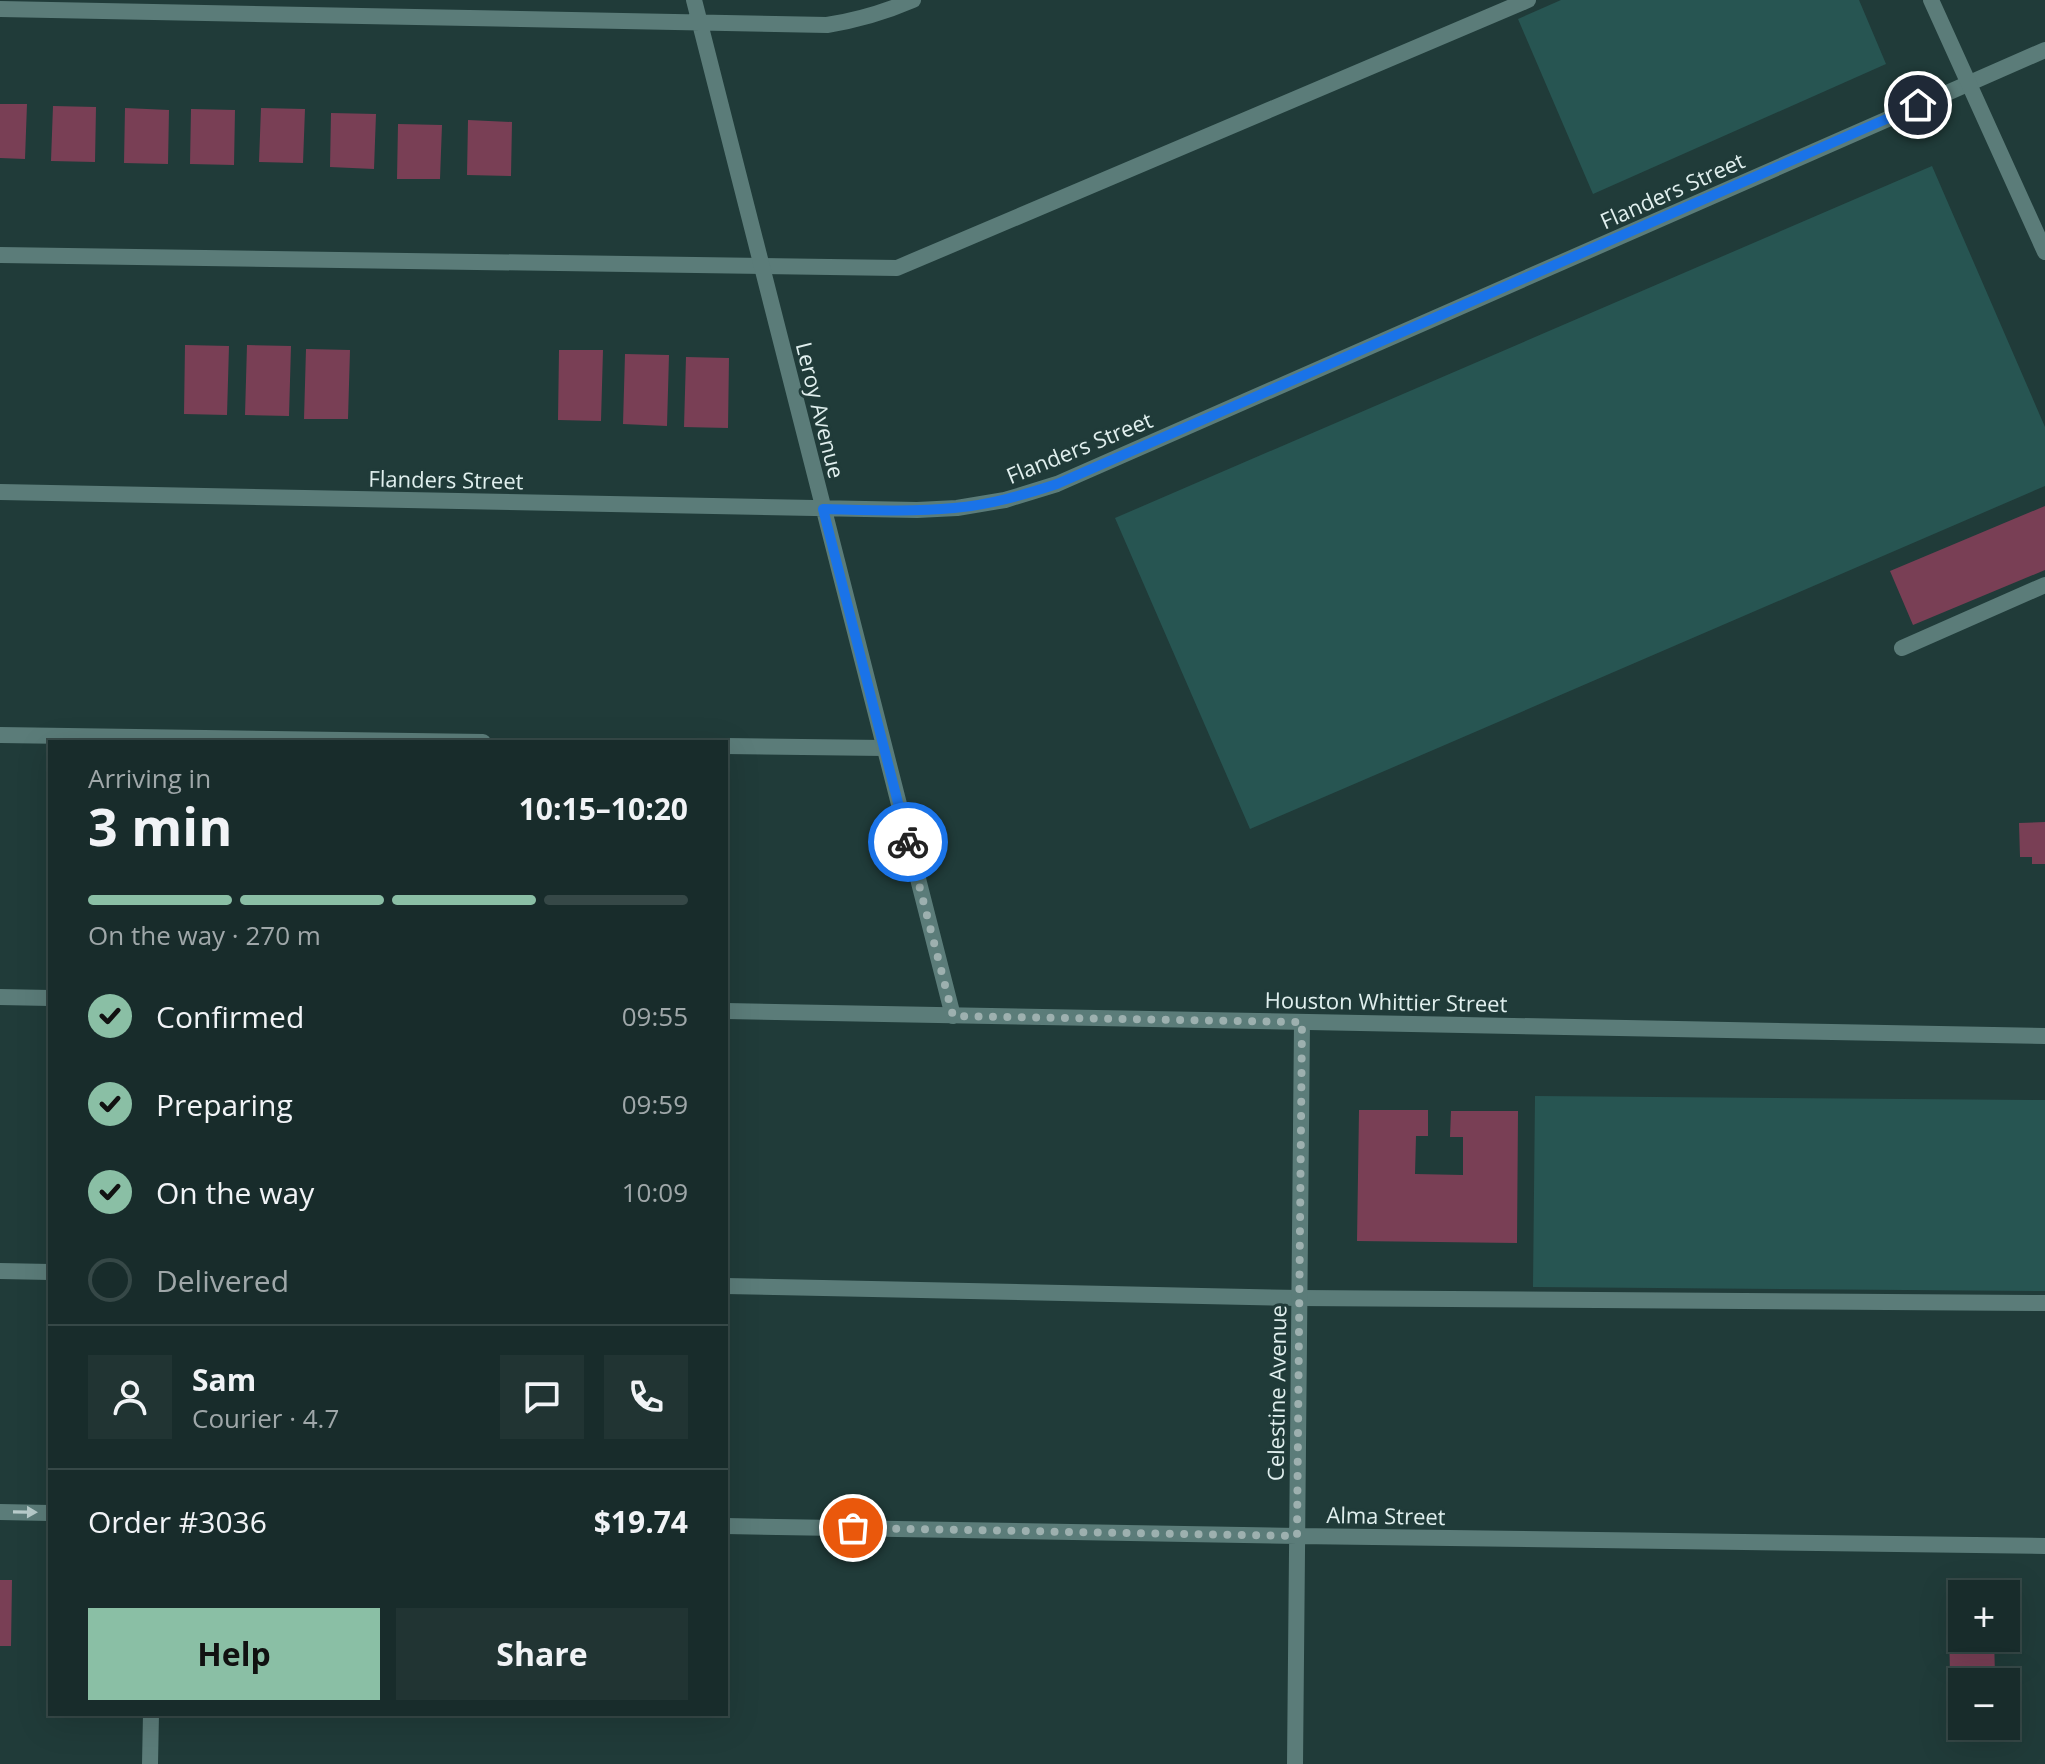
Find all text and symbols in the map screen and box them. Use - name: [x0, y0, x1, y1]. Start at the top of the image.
- pin: [1884, 71, 1952, 139]
- icon: home: [1896, 83, 1940, 127]
- street label: Flanders Street: [1595, 145, 1749, 235]
- street label: Leroy Avenue: [790, 339, 852, 481]
- street label: Flanders Street: [1001, 404, 1157, 490]
- street label: Flanders Street: [368, 463, 524, 495]
- text: Arriving in: [88, 760, 211, 796]
- text: 10:15–10:20: [519, 788, 688, 829]
- text: 3 min: [88, 790, 232, 861]
- courier: [868, 802, 948, 882]
- icon: bike: [886, 820, 930, 864]
- text: On the way · 270 m: [88, 917, 321, 953]
- street label: Houston Whittier Street: [1264, 984, 1508, 1018]
- icon: check: [88, 994, 132, 1038]
- text: Confirmed: [156, 996, 304, 1037]
- text: 09:55: [622, 998, 688, 1034]
- icon: check: [88, 1082, 132, 1126]
- text: Preparing: [156, 1084, 293, 1125]
- text: 09:59: [622, 1086, 688, 1122]
- icon: check: [88, 1170, 132, 1214]
- text: On the way: [156, 1172, 314, 1213]
- text: 10:09: [622, 1174, 688, 1210]
- text: Delivered: [156, 1260, 289, 1301]
- street label: Celestine Avenue: [1259, 1305, 1293, 1481]
- button: person: [88, 1355, 172, 1439]
- button: chat: [500, 1355, 584, 1439]
- button: phone: [604, 1355, 688, 1439]
- text: Sam: [192, 1359, 256, 1400]
- text: Courier · 4.7: [192, 1400, 339, 1436]
- pin: [819, 1494, 887, 1562]
- street label: Alma Street: [1326, 1499, 1446, 1531]
- text: Order #3036: [88, 1501, 267, 1542]
- text: $19.74: [594, 1501, 688, 1542]
- one-way arrow: [13, 1506, 38, 1519]
- icon: bag: [831, 1506, 875, 1550]
- map controls: [1948, 1580, 2020, 1740]
- button: +: [1948, 1580, 2020, 1652]
- button: Help: [88, 1608, 380, 1700]
- button: Share: [396, 1608, 688, 1700]
- button: −: [1948, 1668, 2020, 1740]

